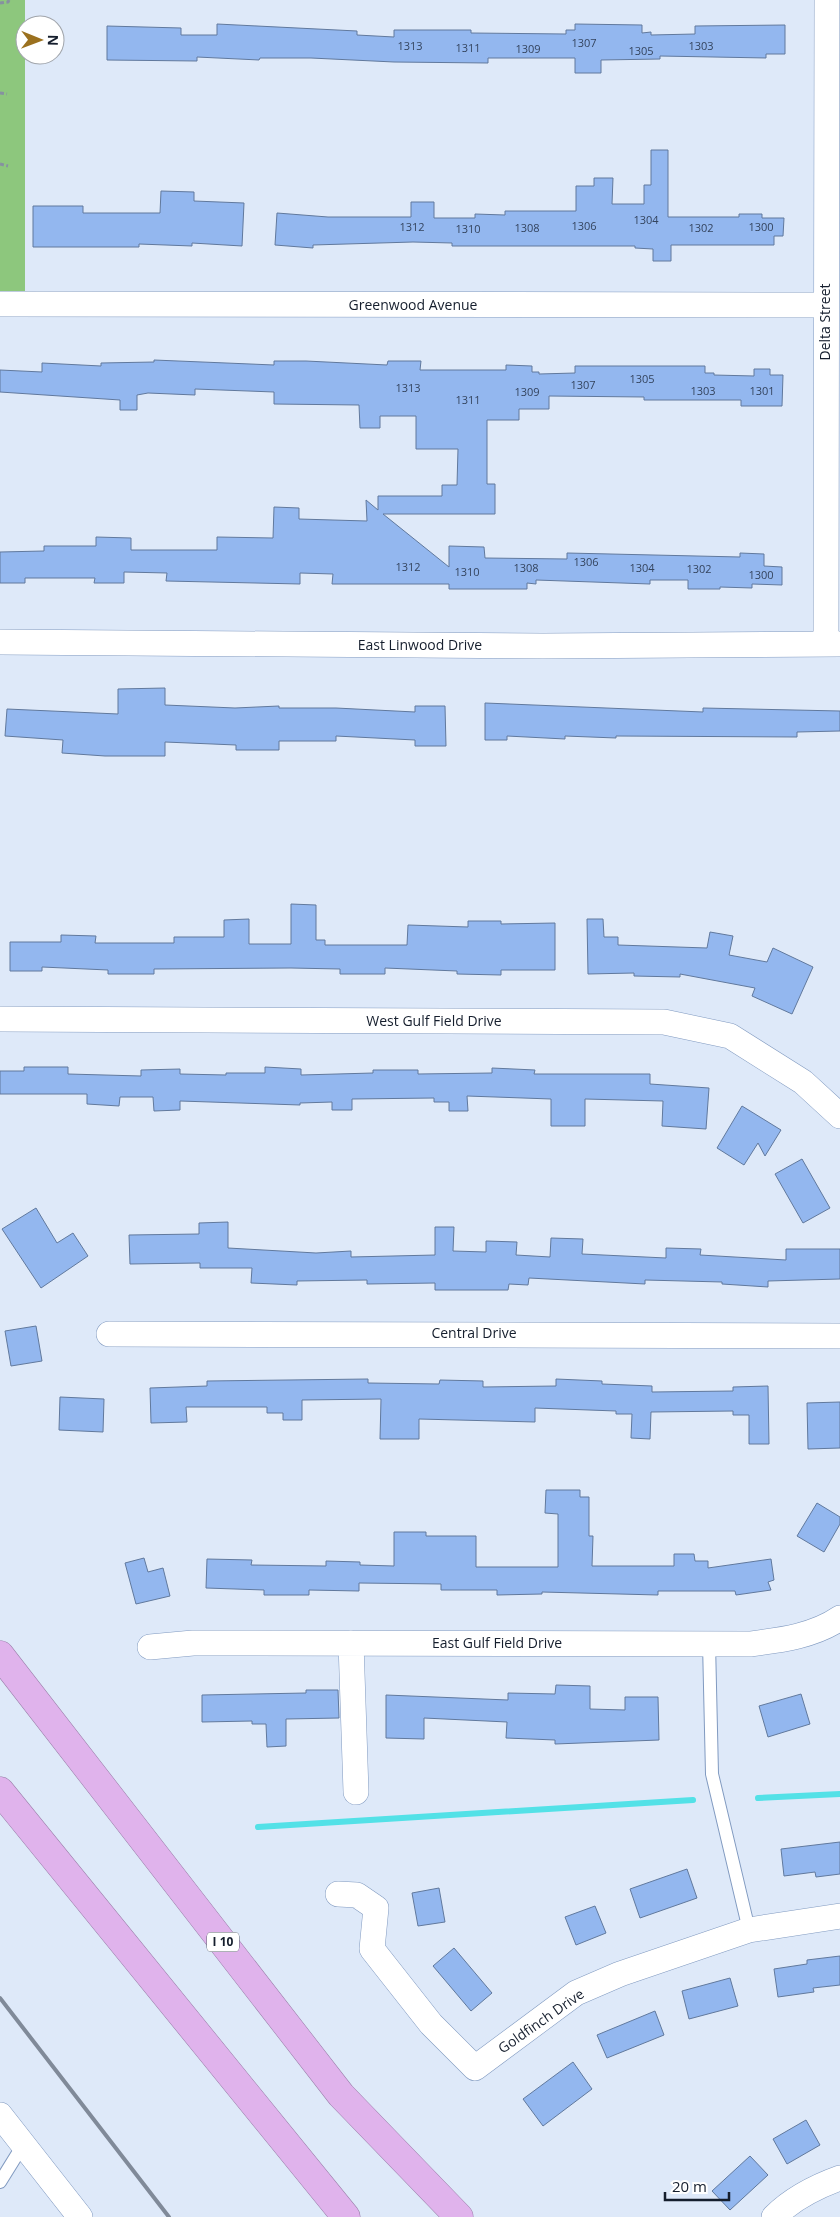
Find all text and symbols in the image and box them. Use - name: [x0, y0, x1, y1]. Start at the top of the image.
- north arrow: [15, 15, 65, 65]
- text: N: [44, 34, 63, 46]
- house number: 1307: [571, 35, 597, 50]
- house number: 1313: [397, 38, 423, 53]
- house number: 1303: [688, 38, 714, 53]
- house number: 1311: [455, 40, 481, 55]
- house number: 1309: [515, 41, 541, 56]
- house number: 1305: [628, 43, 654, 58]
- house number: 1304: [633, 212, 659, 227]
- house number: 1306: [571, 218, 597, 233]
- house number: 1312: [399, 219, 425, 234]
- house number: 1300: [748, 219, 774, 234]
- house number: 1308: [514, 220, 540, 235]
- house number: 1302: [688, 220, 714, 235]
- house number: 1310: [455, 221, 481, 236]
- street label: Delta Street: [815, 283, 834, 361]
- street label: Greenwood Avenue: [349, 295, 478, 314]
- house number: 1305: [629, 371, 655, 386]
- house number: 1307: [570, 377, 596, 392]
- house number: 1313: [395, 380, 421, 395]
- house number: 1303: [690, 383, 716, 398]
- house number: 1301: [749, 383, 775, 398]
- house number: 1309: [514, 384, 540, 399]
- house number: 1311: [455, 392, 481, 407]
- house number: 1306: [573, 554, 599, 569]
- house number: 1312: [395, 559, 421, 574]
- house number: 1308: [513, 560, 539, 575]
- house number: 1304: [629, 560, 655, 575]
- house number: 1302: [686, 561, 712, 576]
- house number: 1310: [454, 564, 480, 579]
- house number: 1300: [748, 567, 774, 582]
- street label: East Linwood Drive: [358, 635, 482, 654]
- street label: West Gulf Field Drive: [366, 1011, 502, 1030]
- street label: Central Drive: [431, 1323, 517, 1342]
- street label: East Gulf Field Drive: [432, 1633, 562, 1652]
- road number: I 10: [207, 1932, 239, 1951]
- street label: Goldfinch Drive: [494, 1984, 588, 2057]
- scale bar: [665, 2170, 729, 2202]
- text: 20 m: [672, 2176, 707, 2196]

